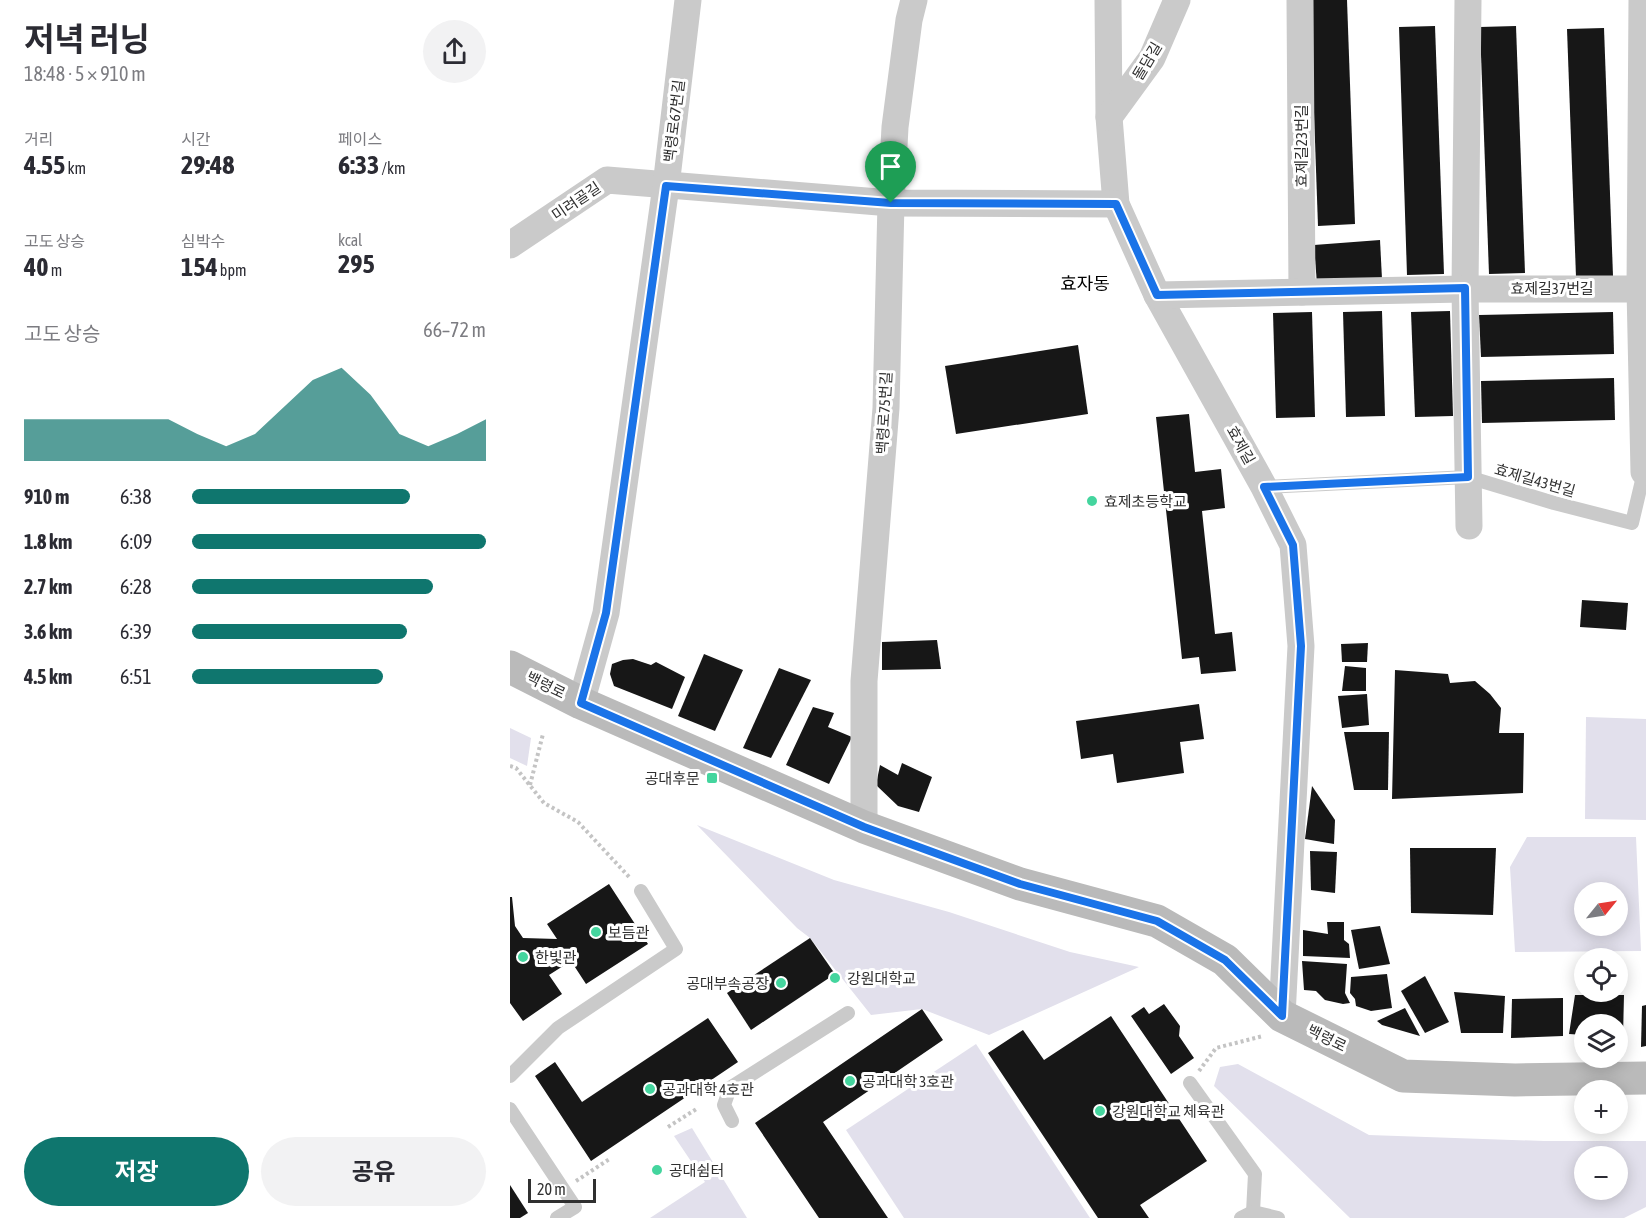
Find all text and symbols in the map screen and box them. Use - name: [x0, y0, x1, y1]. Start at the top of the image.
- text: 저녁 러닝: [24, 20, 150, 58]
- button: share: [423, 20, 486, 83]
- street label: 돌담길: [1129, 39, 1165, 83]
- text: 18:48 · 5 × 910 m: [24, 62, 146, 85]
- street label: 백령로67번길: [660, 79, 688, 163]
- street label: 효제길23번길: [1293, 104, 1310, 188]
- text: 거리: [24, 130, 53, 148]
- text: 시간: [181, 130, 210, 148]
- text: 페이스: [338, 130, 382, 148]
- pin: [865, 141, 916, 203]
- text: 4.55: [24, 150, 65, 180]
- text: 29:48: [181, 150, 235, 180]
- text: 6:33: [338, 150, 379, 180]
- icon: arrive: [874, 150, 907, 183]
- text: km: [65, 159, 86, 177]
- text: /km: [379, 159, 405, 177]
- street label: 미려골길: [548, 179, 604, 223]
- text: kcal: [338, 231, 362, 249]
- text: 고도 상승: [24, 232, 85, 250]
- text: 심박수: [181, 232, 225, 250]
- text: 295: [338, 249, 375, 279]
- text: 40: [24, 252, 48, 282]
- text: 154: [181, 252, 218, 282]
- text: m: [48, 261, 62, 279]
- text: bpm: [218, 261, 247, 279]
- district label: 효자동: [1060, 273, 1110, 294]
- street label: 효제길37번길: [1510, 280, 1594, 297]
- text: 66–72 m: [423, 318, 486, 341]
- text: 고도 상승: [24, 322, 100, 345]
- street label: 백령로75번길: [873, 371, 895, 455]
- street label: 효제길: [1224, 423, 1258, 467]
- street label: 효제길43번길: [1493, 460, 1577, 500]
- text: 910 m: [24, 485, 69, 508]
- text: 6:38: [120, 485, 152, 508]
- place label: 효제초등학교: [1104, 493, 1187, 510]
- marker: 효제초등학교: [1085, 494, 1099, 508]
- text: 1.8 km: [24, 530, 72, 553]
- text: 6:09: [120, 530, 152, 553]
- text: 2.7 km: [24, 575, 72, 598]
- text: 6:28: [120, 575, 152, 598]
- text: 3.6 km: [24, 620, 72, 643]
- text: 6:39: [120, 620, 152, 643]
- text: 4.5 km: [24, 665, 72, 688]
- text: 6:51: [120, 665, 152, 688]
- street label: 백령로: [524, 668, 568, 702]
- place label: 공대후문: [645, 770, 700, 787]
- marker: 공대후문: [705, 771, 719, 785]
- north arrow: [1574, 882, 1628, 936]
- map controls: [1574, 882, 1628, 1200]
- place label: 보듬관: [608, 924, 650, 941]
- marker: 보듬관: [589, 925, 603, 939]
- button: locate: [1574, 948, 1628, 1002]
- place label: 한빛관: [535, 949, 577, 966]
- marker: 한빛관: [516, 950, 530, 964]
- place label: 강원대학교: [847, 970, 916, 987]
- marker: 강원대학교: [828, 971, 842, 985]
- place label: 공대부속공장: [686, 975, 769, 992]
- marker: 공대부속공장: [774, 976, 788, 990]
- button: layers: [1574, 1014, 1628, 1068]
- street label: 백령로: [1305, 1021, 1349, 1055]
- place label: 공과대학 3호관: [862, 1073, 954, 1090]
- marker: 공과대학 3호관: [843, 1074, 857, 1088]
- button: +: [1574, 1080, 1628, 1134]
- place label: 공과대학 4호관: [662, 1081, 754, 1098]
- marker: 공과대학 4호관: [643, 1082, 657, 1096]
- place label: 강원대학교 체육관: [1112, 1103, 1225, 1120]
- marker: 강원대학교 체육관: [1093, 1104, 1107, 1118]
- button: 저장: [24, 1137, 249, 1206]
- button: 공유: [261, 1137, 486, 1206]
- button: −: [1574, 1146, 1628, 1200]
- place label: 공대쉼터: [669, 1162, 724, 1179]
- marker: 공대쉼터: [650, 1163, 664, 1177]
- scale bar: [528, 1176, 596, 1204]
- text: 20 m: [537, 1180, 566, 1198]

